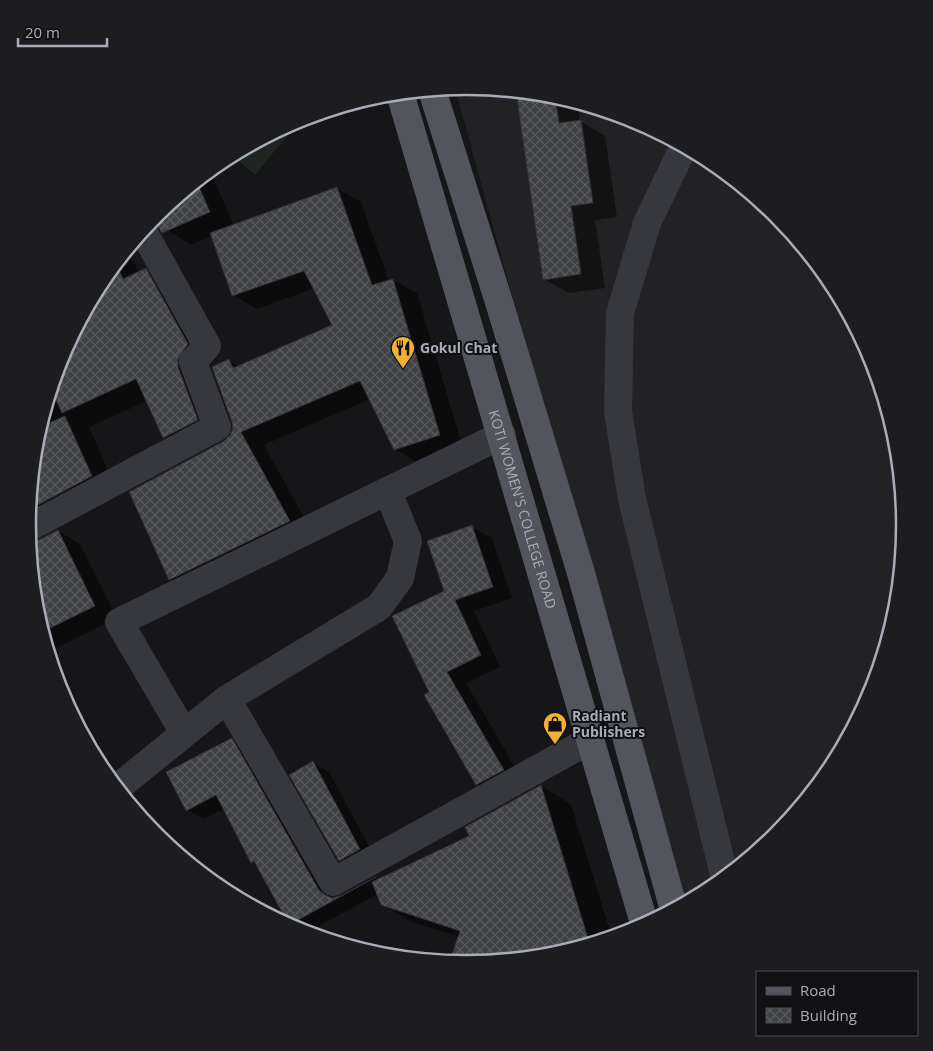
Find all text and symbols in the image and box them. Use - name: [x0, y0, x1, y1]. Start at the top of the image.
- scale bar: [18, 15, 106, 47]
- text: 20 m: [25, 22, 60, 42]
- restaurant icon: Gokul Chat: [390, 335, 416, 369]
- place label: Gokul Chat: [420, 338, 497, 357]
- street label: KOTI WOMEN'S COLLEGE ROAD: [485, 408, 561, 611]
- place label: Radiant Publishers: [572, 706, 645, 741]
- shop icon: Radiant Publishers: [542, 711, 568, 745]
- legend: [756, 971, 918, 1036]
- text: Road: [800, 980, 836, 1000]
- text: Building: [800, 1005, 857, 1025]

